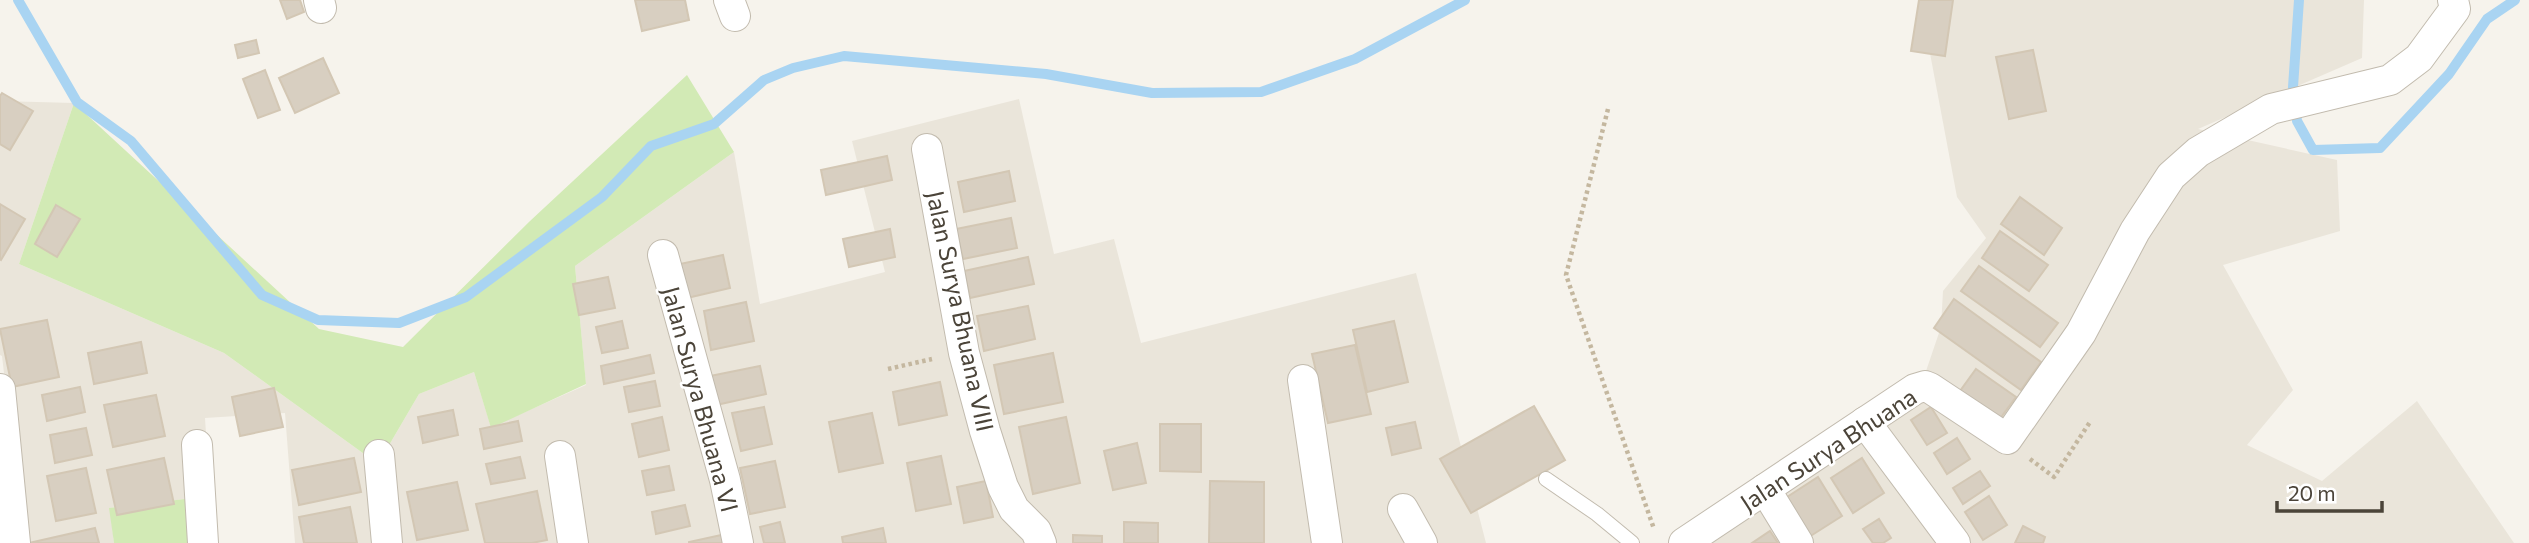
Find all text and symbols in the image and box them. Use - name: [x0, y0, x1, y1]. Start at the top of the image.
- street label: Jalan Surya Bhuana VIII: [921, 188, 1001, 434]
- street label: Jalan Surya Bhuana VI: [657, 283, 745, 515]
- street label: Jalan Surya Bhuana: [1734, 381, 1922, 517]
- scale bar: [2277, 470, 2382, 514]
- text: 20 m: [2288, 480, 2336, 505]

